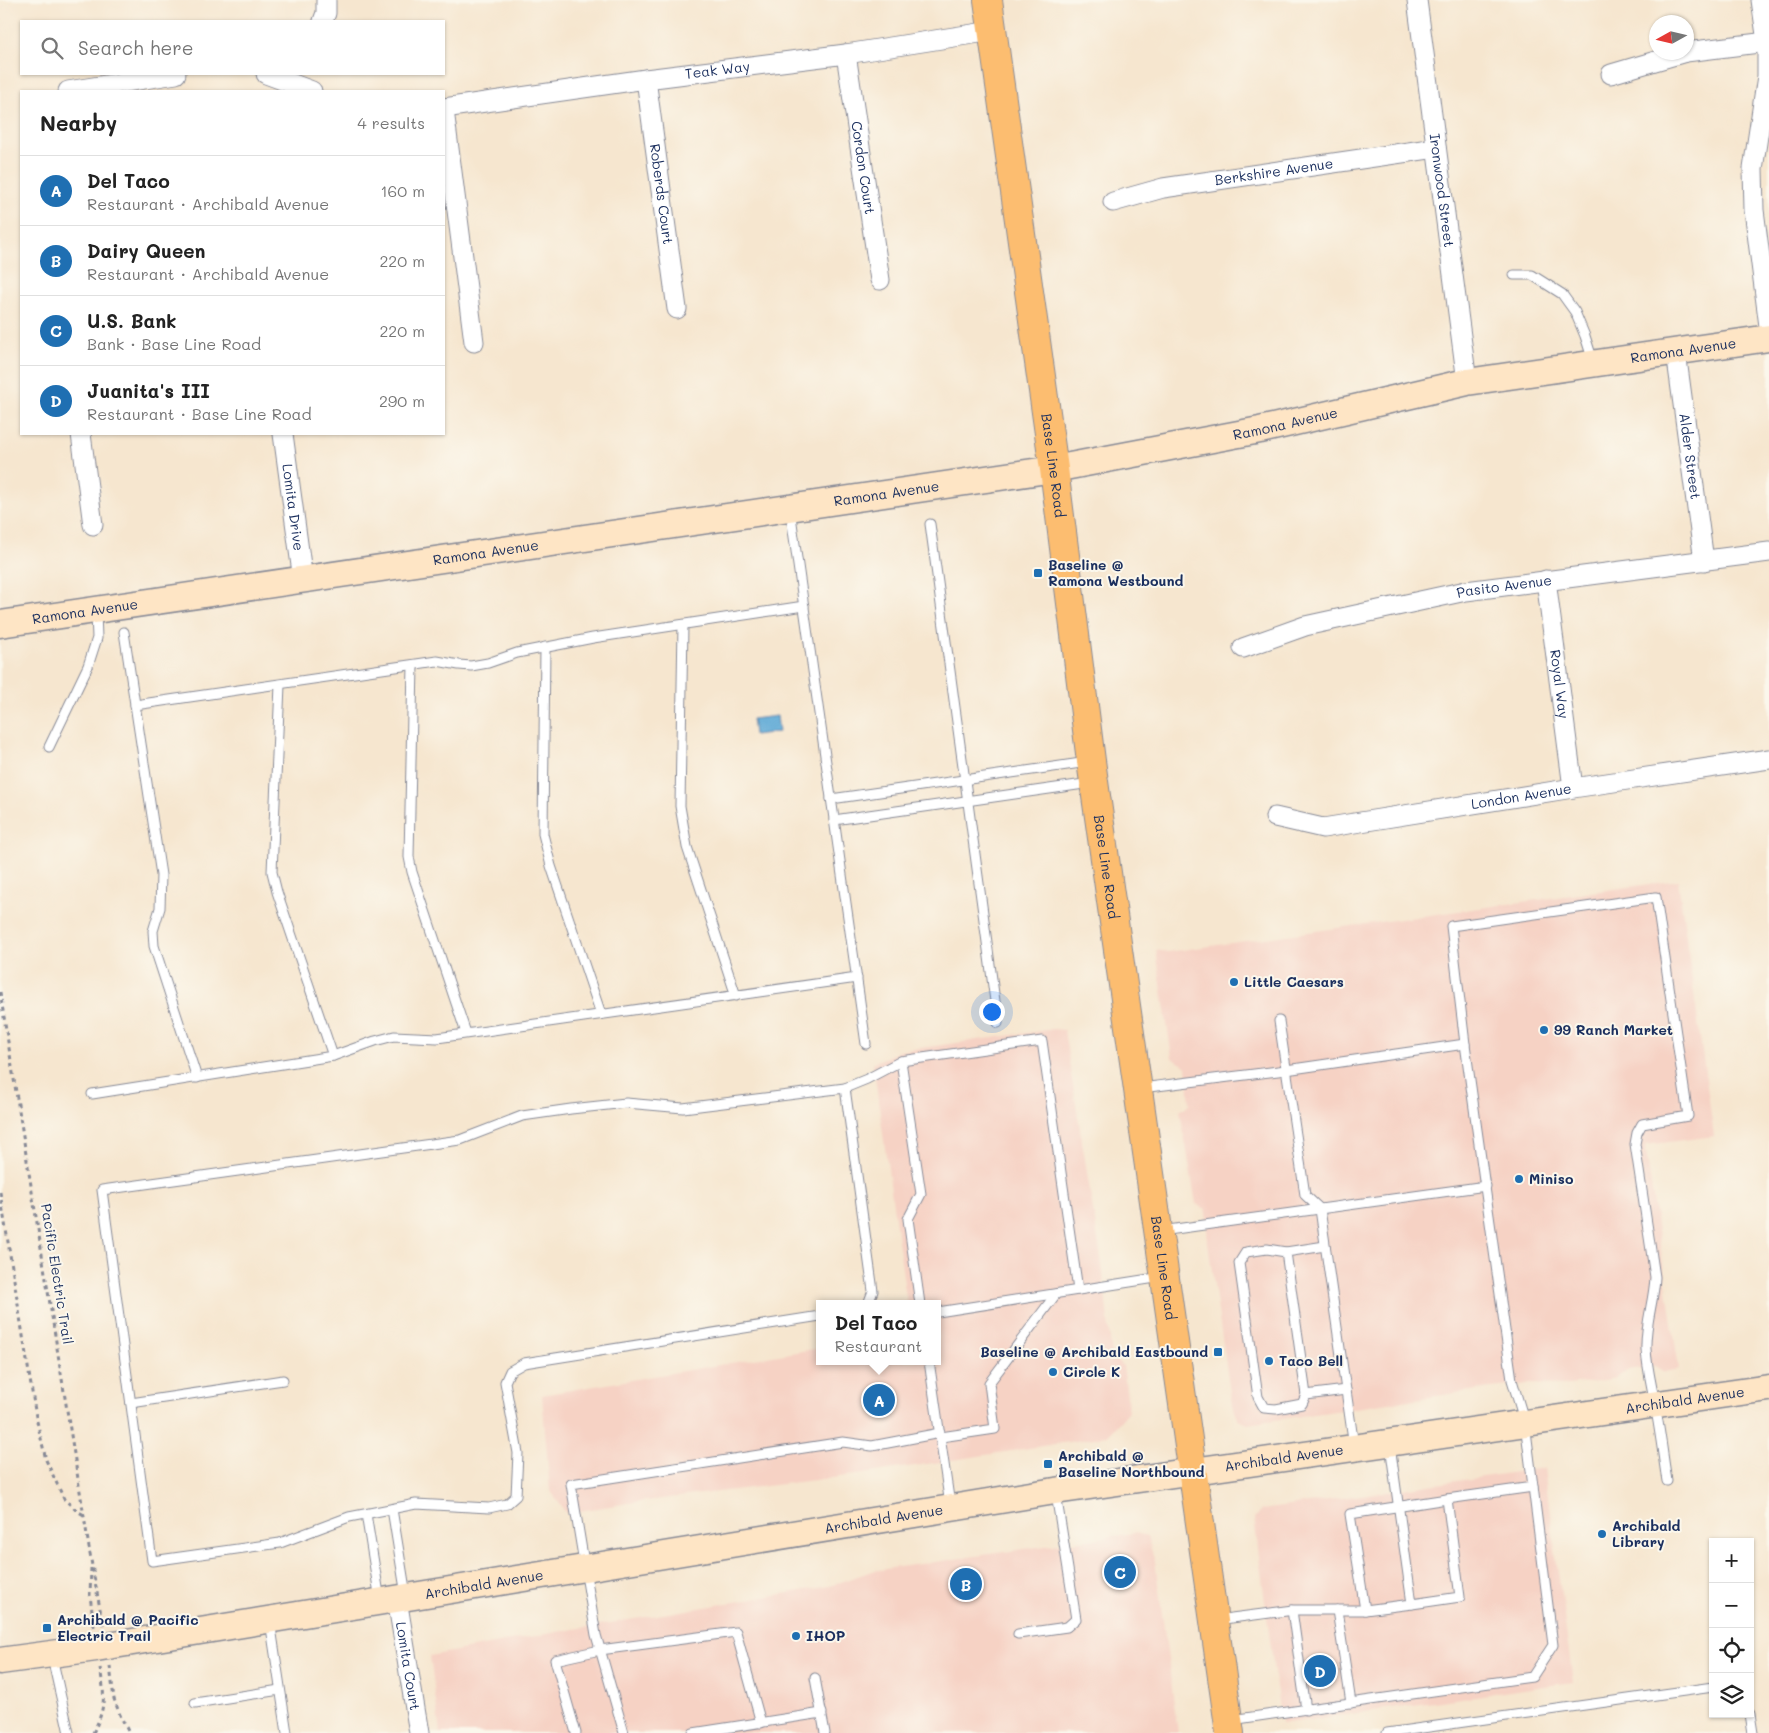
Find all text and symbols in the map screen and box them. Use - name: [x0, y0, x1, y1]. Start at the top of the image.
- north arrow: [1649, 15, 1694, 60]
- search box: [20, 20, 445, 75]
- icon: search: [38, 34, 66, 62]
- text: Search here: [78, 35, 194, 60]
- street label: Teak Way: [684, 56, 751, 83]
- text: Nearby: [40, 109, 117, 136]
- text: 4 results: [357, 112, 425, 133]
- street label: Cordon Court: [847, 120, 880, 216]
- street label: Ironwood Street: [1426, 132, 1459, 248]
- street label: Roberds Court: [646, 142, 678, 245]
- street label: Berkshire Avenue: [1213, 153, 1334, 189]
- text: Del Taco: [87, 168, 170, 193]
- text: A: [50, 180, 62, 201]
- text: 160 m: [380, 180, 425, 201]
- text: Restaurant · Archibald Avenue: [87, 193, 329, 214]
- text: Dairy Queen: [87, 238, 205, 263]
- text: B: [51, 250, 61, 271]
- text: 220 m: [379, 250, 425, 271]
- text: Restaurant · Archibald Avenue: [87, 263, 329, 284]
- text: U.S. Bank: [87, 308, 176, 333]
- text: C: [50, 320, 62, 341]
- text: 220 m: [379, 320, 425, 341]
- text: Bank · Base Line Road: [87, 333, 261, 354]
- street label: Ramona Avenue: [1629, 333, 1737, 367]
- text: Juanita's III: [87, 378, 210, 403]
- text: D: [50, 390, 62, 411]
- text: 290 m: [379, 390, 425, 411]
- street label: Ramona Avenue: [1231, 402, 1339, 444]
- text: Restaurant · Base Line Road: [87, 403, 312, 424]
- street label: Base Line Road: [1037, 412, 1070, 519]
- street label: Alder Street: [1675, 412, 1706, 500]
- street label: Lomita Drive: [278, 463, 309, 552]
- street label: Ramona Avenue: [832, 476, 941, 510]
- street label: Ramona Avenue: [432, 535, 540, 569]
- place label: Baseline @ Ramona Westbound: [1048, 555, 1184, 590]
- marker: Baseline @ Ramona Westbound: [1032, 567, 1044, 579]
- street label: Pasito Avenue: [1455, 570, 1553, 602]
- street label: Ramona Avenue: [31, 594, 139, 628]
- street label: Royal Way: [1546, 648, 1574, 720]
- street label: London Avenue: [1470, 778, 1573, 813]
- street label: Base Line Road: [1090, 814, 1123, 920]
- place label: Little Caesars: [1244, 972, 1344, 991]
- marker: Little Caesars: [1228, 976, 1240, 988]
- your location: [979, 999, 1005, 1025]
- place label: 99 Ranch Market: [1554, 1020, 1673, 1039]
- marker: 99 Ranch Market: [1538, 1024, 1550, 1036]
- place label: Miniso: [1529, 1169, 1574, 1188]
- marker: Miniso: [1513, 1173, 1525, 1185]
- street label: Pacific Electric Trail: [37, 1202, 78, 1346]
- street label: Base Line Road: [1147, 1215, 1181, 1321]
- popup: [816, 1300, 941, 1365]
- text: Del Taco: [835, 1310, 917, 1335]
- text: Restaurant: [835, 1335, 922, 1356]
- place label: Baseline @ Archibald Eastbound: [980, 1342, 1208, 1361]
- marker: Baseline @ Archibald Eastbound: [1212, 1346, 1224, 1358]
- place label: Taco Bell: [1279, 1351, 1343, 1370]
- marker: Taco Bell: [1263, 1355, 1275, 1367]
- place label: Circle K: [1063, 1362, 1120, 1381]
- marker: Circle K: [1047, 1366, 1059, 1378]
- pin: A: [863, 1381, 895, 1419]
- street label: Archibald Avenue: [1624, 1382, 1746, 1418]
- street label: Archibald Avenue: [1223, 1439, 1345, 1475]
- place label: Archibald @ Baseline Northbound: [1058, 1446, 1205, 1481]
- marker: Archibald @ Baseline Northbound: [1042, 1458, 1054, 1470]
- street label: Archibald Avenue: [823, 1499, 944, 1538]
- place label: Archibald Library: [1612, 1516, 1681, 1551]
- marker: Archibald Library: [1596, 1528, 1608, 1540]
- map controls: [1709, 1538, 1754, 1718]
- button: +: [1709, 1538, 1754, 1583]
- pin: C: [1104, 1553, 1136, 1591]
- street label: Archibald Avenue: [423, 1565, 545, 1603]
- pin: B: [950, 1565, 982, 1603]
- button: −: [1709, 1583, 1754, 1628]
- place label: Archibald @ Pacific Electric Trail: [57, 1610, 199, 1645]
- street label: Lomita Court: [392, 1620, 425, 1712]
- marker: Archibald @ Pacific Electric Trail: [41, 1622, 53, 1634]
- place label: IHOP: [806, 1626, 845, 1645]
- button: locate: [1709, 1628, 1754, 1673]
- marker: IHOP: [790, 1630, 802, 1642]
- pin: D: [1304, 1652, 1336, 1690]
- button: layers: [1709, 1673, 1754, 1718]

